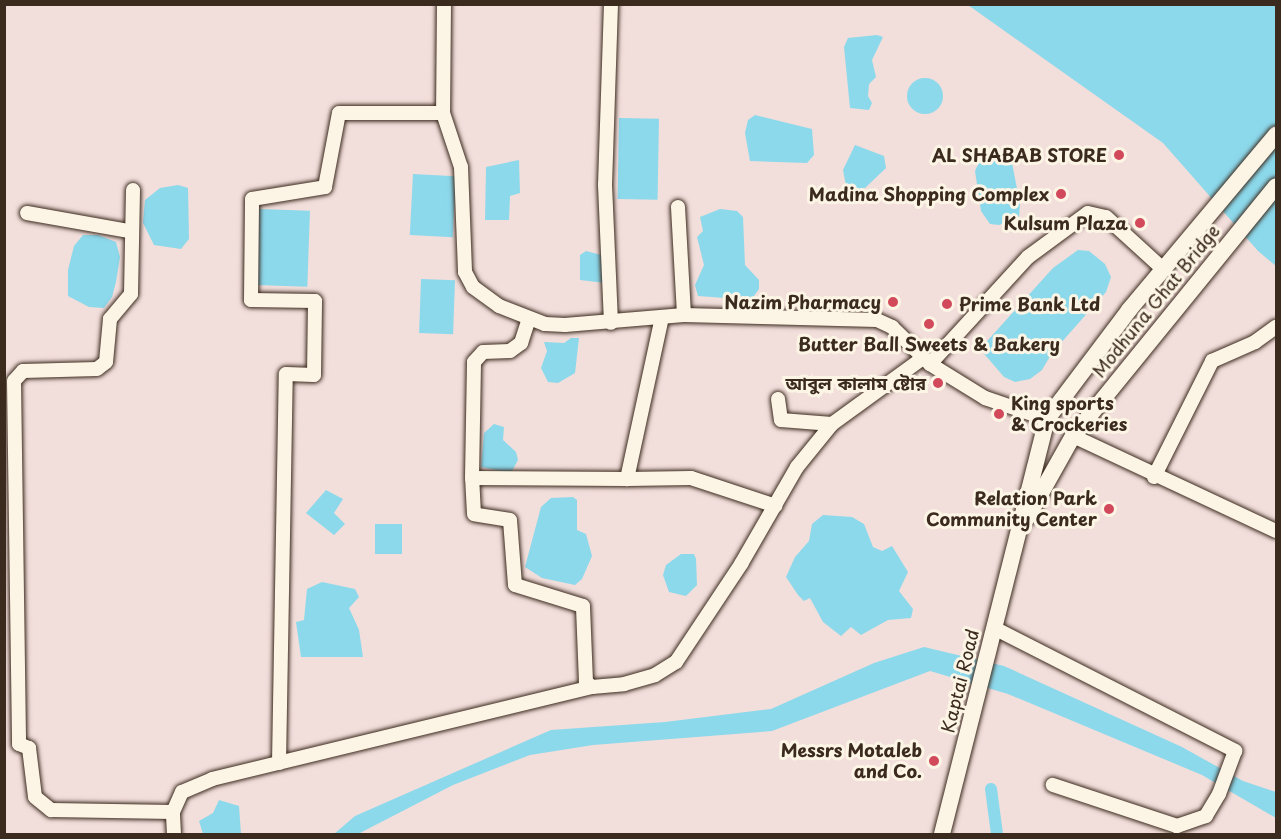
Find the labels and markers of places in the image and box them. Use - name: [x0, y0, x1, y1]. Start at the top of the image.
- place label: AL SHABAB STORE: [932, 144, 1107, 166]
- marker: AL SHABAB STORE: [1112, 148, 1126, 162]
- place label: Madina Shopping Complex: [807, 183, 1049, 205]
- marker: Madina Shopping Complex: [1054, 187, 1068, 201]
- place label: Kulsum Plaza: [1005, 212, 1128, 234]
- marker: Kulsum Plaza: [1133, 216, 1147, 230]
- place label: Nazim Pharmacy: [722, 291, 881, 313]
- place label: Prime Bank Ltd: [959, 293, 1101, 315]
- marker: Nazim Pharmacy: [886, 295, 900, 309]
- marker: Prime Bank Ltd: [940, 297, 954, 311]
- marker: Butter Ball Sweets & Bakery: [922, 317, 936, 331]
- place label: Butter Ball Sweets & Bakery: [797, 333, 1061, 355]
- place label: আবুল কালাম ষ্টোর: [786, 372, 926, 394]
- marker: আবুল কালাম ষ্টোর: [931, 376, 945, 390]
- place label: King sports & Crockeries: [1011, 393, 1128, 436]
- marker: King sports & Crockeries: [992, 407, 1006, 421]
- place label: Relation Park Community Center: [925, 488, 1097, 530]
- marker: Relation Park Community Center: [1102, 502, 1116, 516]
- place label: Messrs Motaleb and Co.: [781, 740, 922, 783]
- marker: Messrs Motaleb and Co.: [927, 754, 941, 768]

